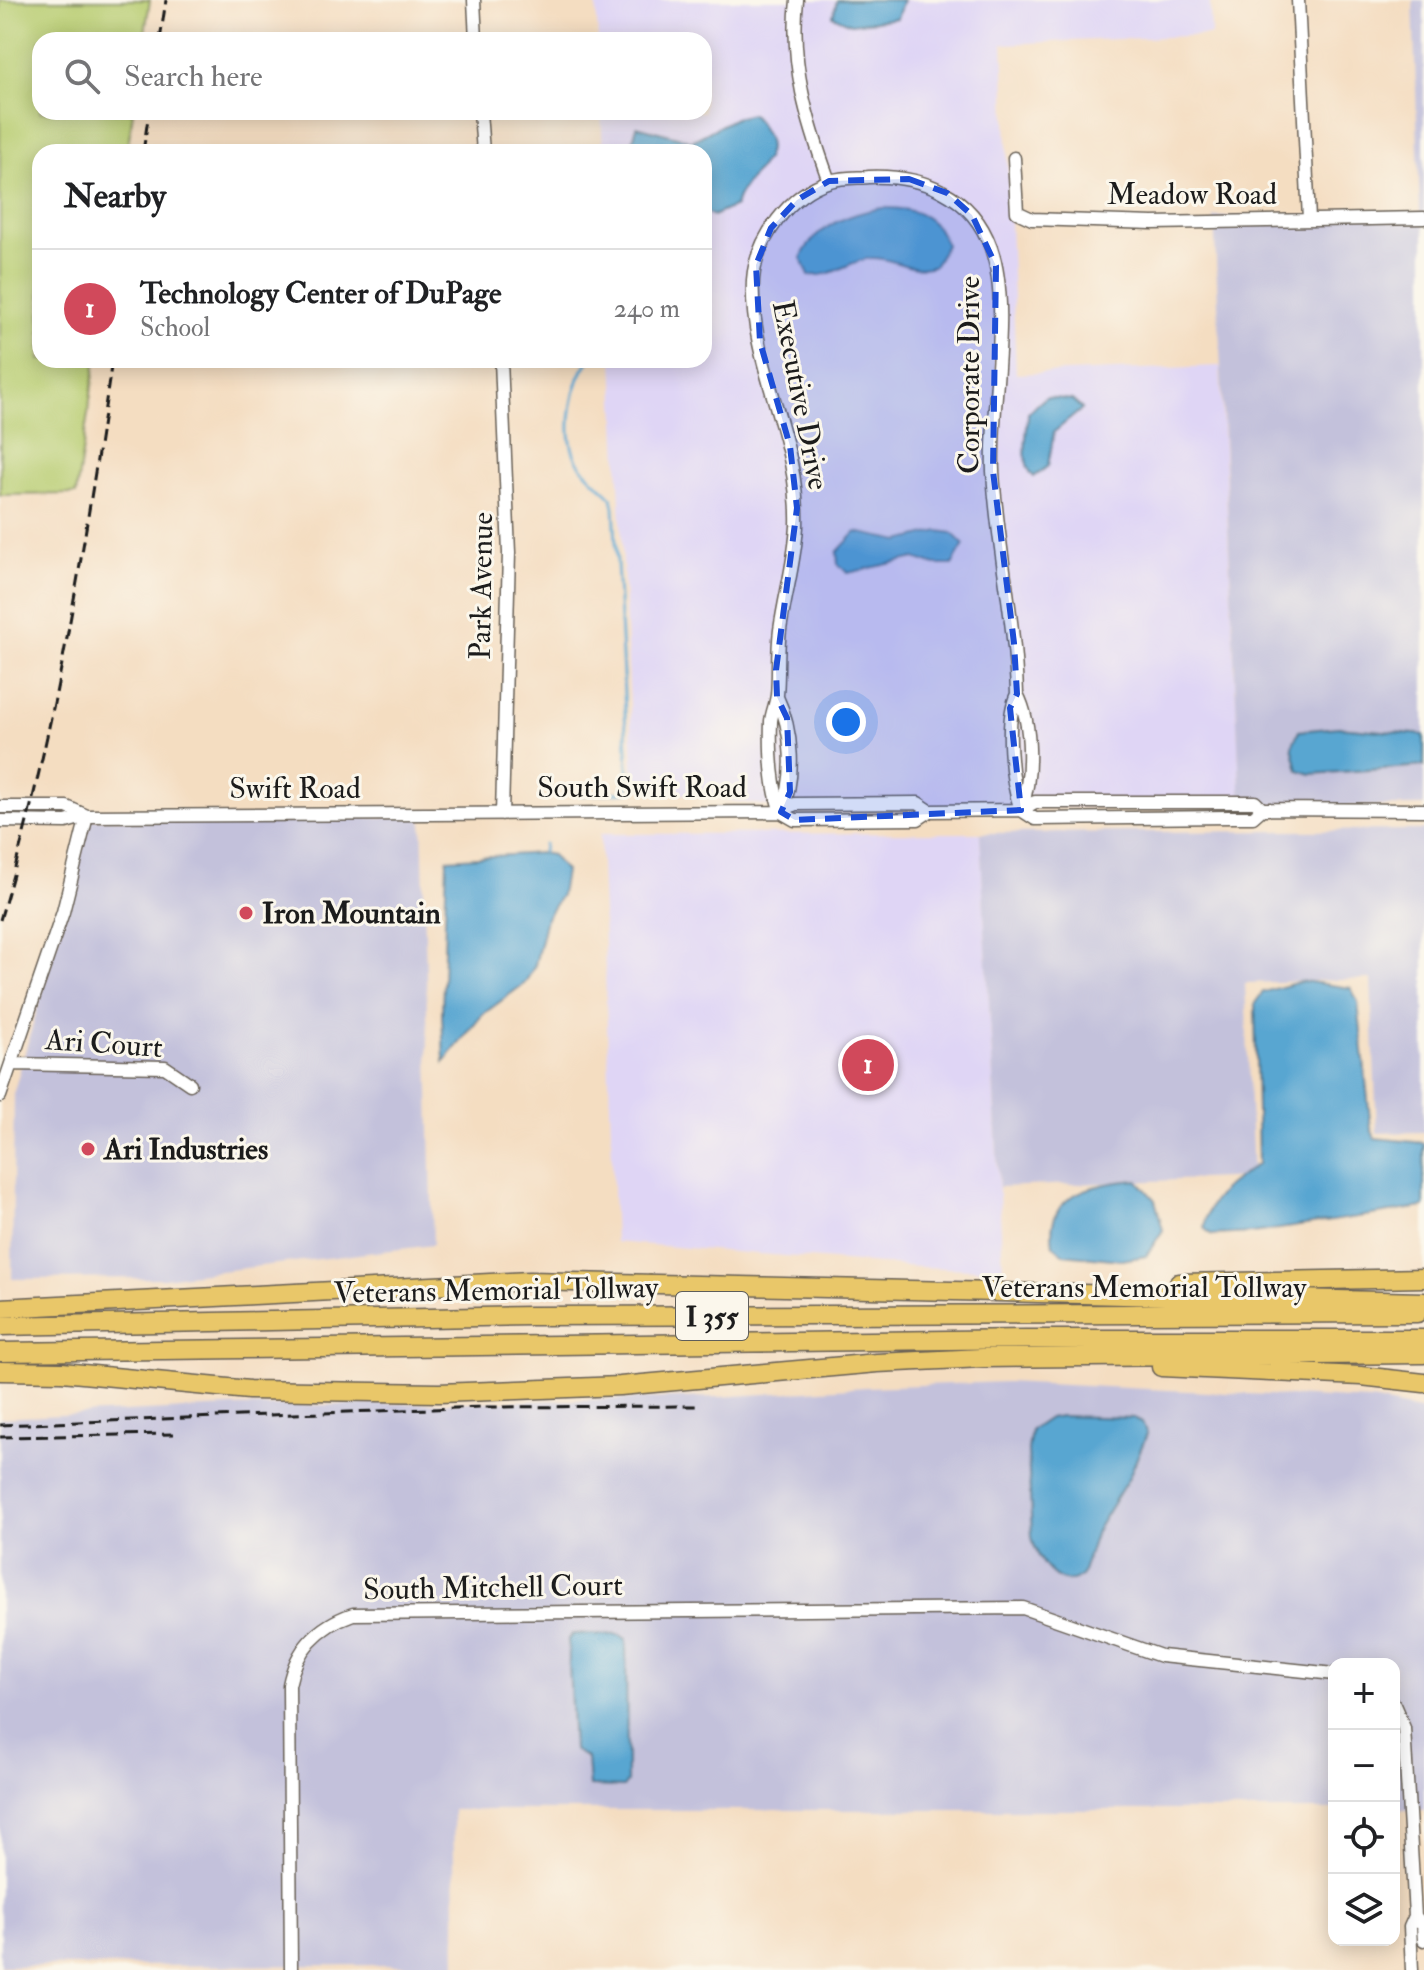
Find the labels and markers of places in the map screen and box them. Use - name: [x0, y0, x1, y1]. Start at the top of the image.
- place label: Iron Mountain: [262, 895, 441, 932]
- marker: Iron Mountain: [237, 904, 255, 922]
- pin: 1: [842, 1035, 894, 1095]
- place label: Ari Industries: [102, 1131, 268, 1168]
- marker: Ari Industries: [79, 1140, 97, 1158]

